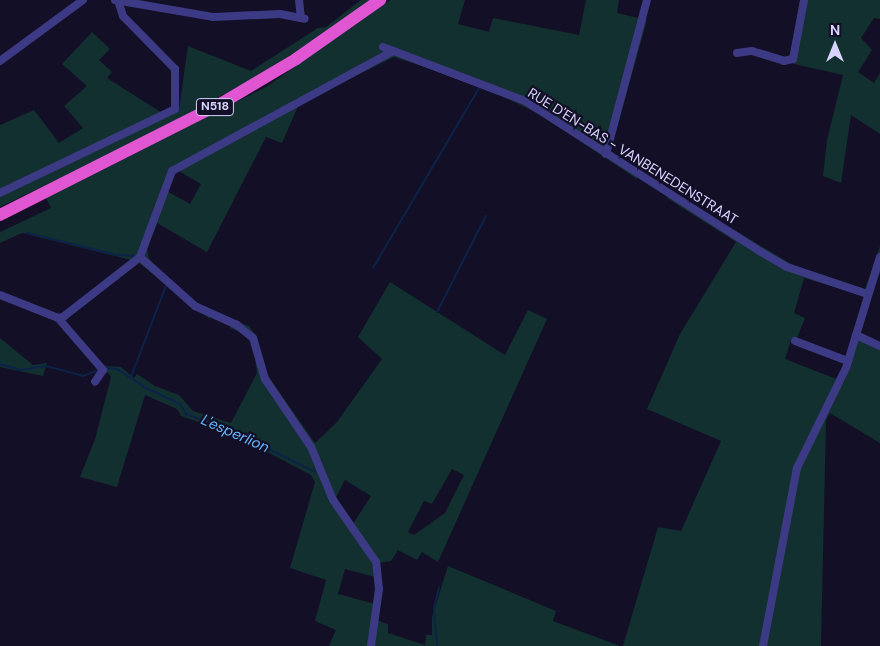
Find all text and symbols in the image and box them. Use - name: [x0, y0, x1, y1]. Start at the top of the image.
- north arrow: [810, 20, 860, 70]
- text: N: [830, 21, 840, 39]
- street label: RUE D'EN-BAS - VANBENEDENSTRAAT: [525, 84, 741, 228]
- road number: N518: [195, 98, 235, 116]
- water label: L'esperlion: [198, 411, 272, 457]

